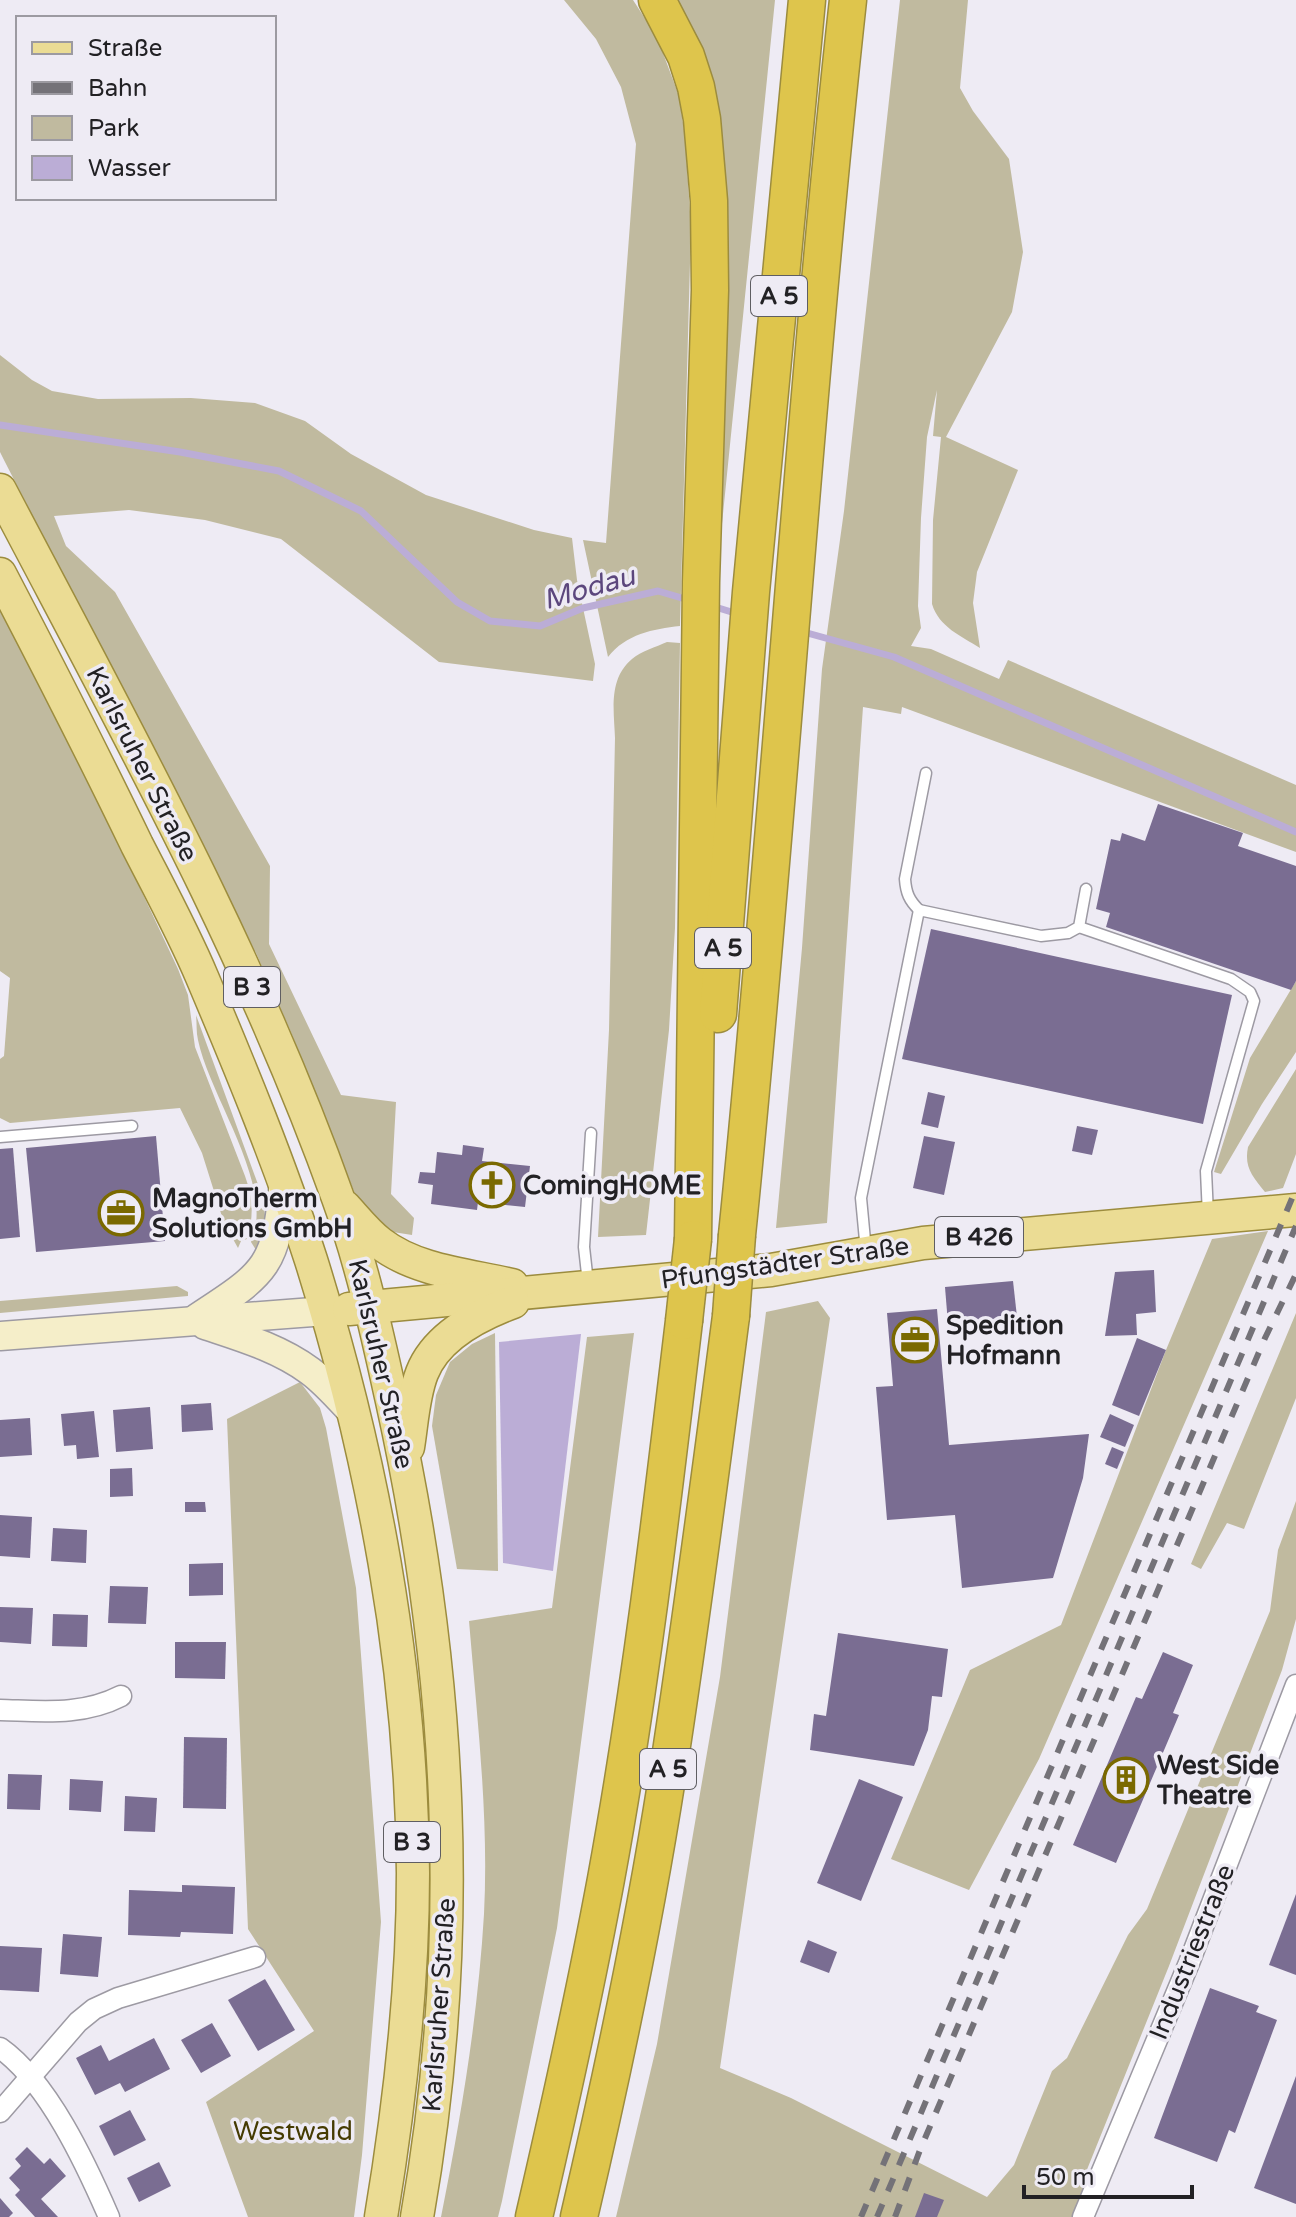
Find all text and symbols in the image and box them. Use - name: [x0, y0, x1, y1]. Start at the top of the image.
- legend: [16, 16, 276, 200]
- text: Straße: [88, 34, 162, 63]
- text: Bahn: [88, 74, 147, 103]
- text: Park: [88, 114, 139, 143]
- text: Wasser: [88, 154, 171, 183]
- road number: A 5: [751, 276, 807, 316]
- water label: Modau: [539, 558, 641, 617]
- street label: Karlsruher Straße: [80, 661, 204, 867]
- road number: A 5: [695, 928, 751, 968]
- road number: B 3: [224, 967, 280, 1007]
- church icon: ComingHOME: [468, 1161, 516, 1209]
- place label: ComingHOME: [523, 1170, 701, 1201]
- place label: MagnoTherm Solutions GmbH: [152, 1183, 353, 1244]
- office icon: MagnoTherm Solutions GmbH: [97, 1189, 145, 1237]
- road number: B 426: [935, 1217, 1023, 1257]
- street label: Pfungstädter Straße: [659, 1230, 911, 1296]
- street label: Karlsruher Straße: [342, 1256, 420, 1472]
- place label: Spedition Hofmann: [946, 1310, 1064, 1371]
- office icon: Spedition Hofmann: [891, 1316, 939, 1364]
- road number: A 5: [640, 1749, 696, 1789]
- place label: West Side Theatre: [1156, 1750, 1280, 1811]
- building icon: West Side Theatre: [1102, 1756, 1150, 1804]
- road number: B 3: [384, 1822, 440, 1862]
- street label: Industriestraße: [1143, 1860, 1241, 2044]
- street label: Karlsruher Straße: [416, 1897, 462, 2113]
- park label: Westwald: [233, 2116, 353, 2147]
- scale bar: [1024, 2149, 1192, 2199]
- text: 50 m: [1036, 2163, 1094, 2192]

